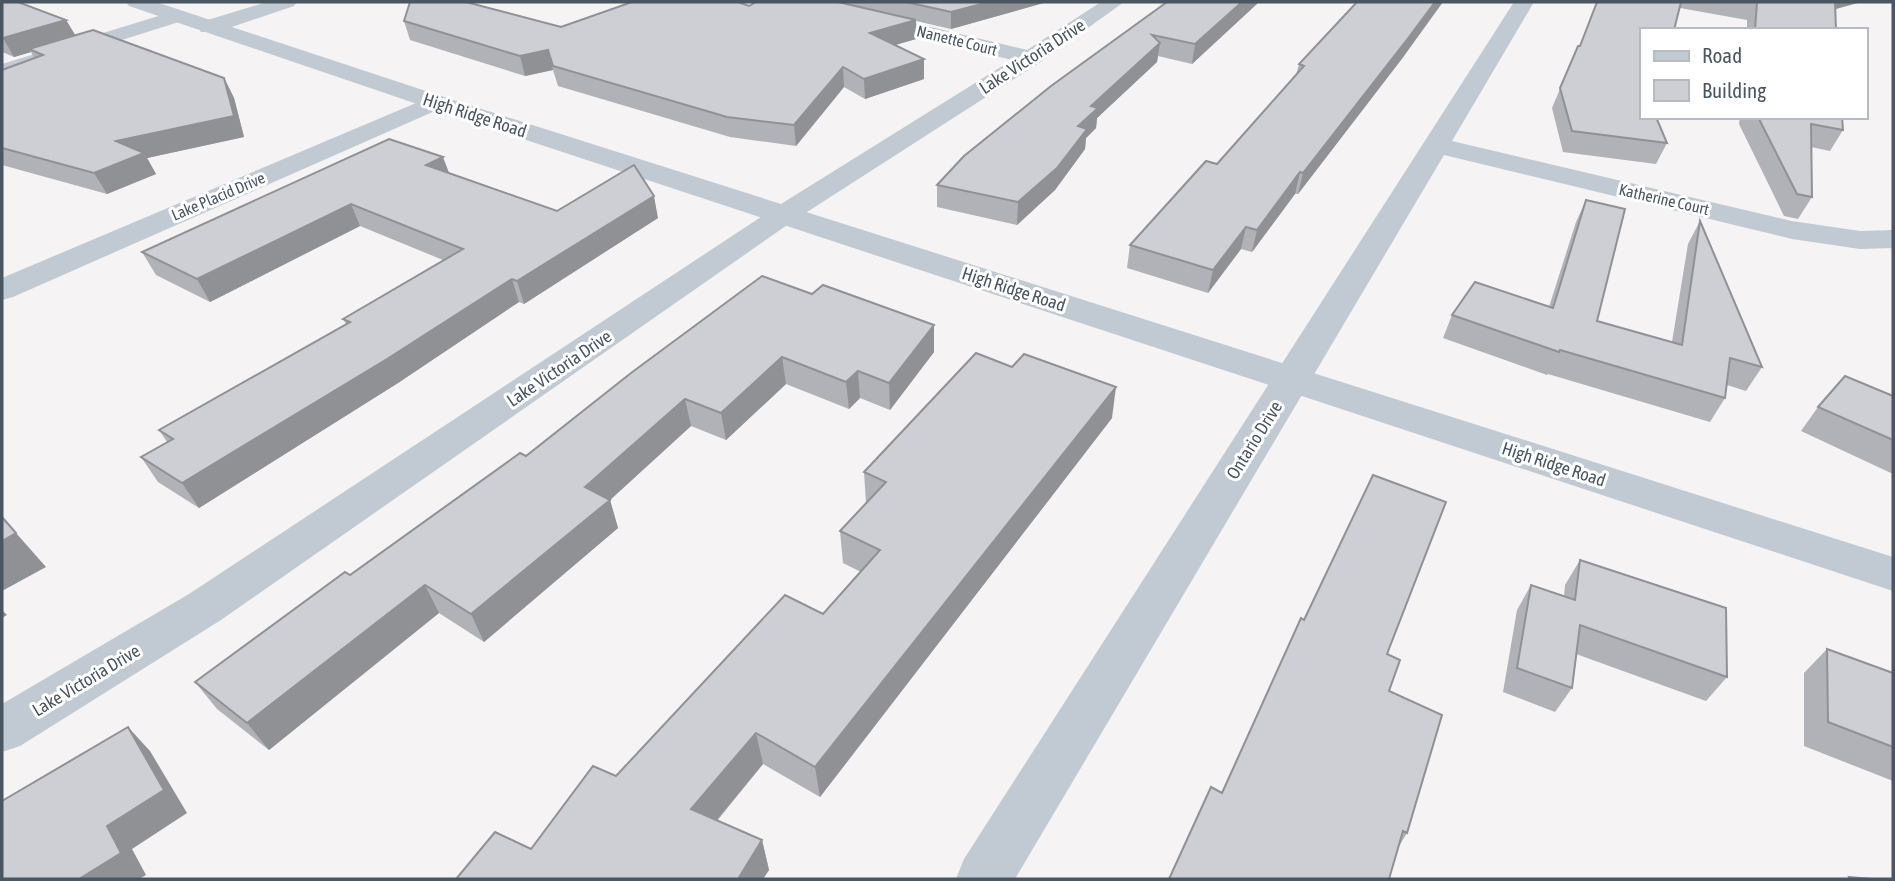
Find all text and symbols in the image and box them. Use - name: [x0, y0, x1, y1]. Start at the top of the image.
- street label: Lake Victoria Drive: [975, 14, 1089, 98]
- street label: Nanette Court: [915, 21, 999, 59]
- legend: [1640, 28, 1867, 119]
- text: Road: [1702, 43, 1742, 67]
- text: Building: [1702, 78, 1766, 102]
- street label: High Ridge Road: [421, 88, 529, 142]
- street label: Lake Placid Drive: [169, 168, 267, 224]
- street label: Katherine Court: [1617, 180, 1711, 218]
- street label: High Ridge Road: [960, 262, 1068, 316]
- street label: Lake Victoria Drive: [503, 325, 615, 411]
- street label: Ontario Drive: [1222, 397, 1286, 483]
- street label: High Ridge Road: [1500, 437, 1608, 491]
- street label: Lake Victoria Drive: [28, 640, 144, 720]

